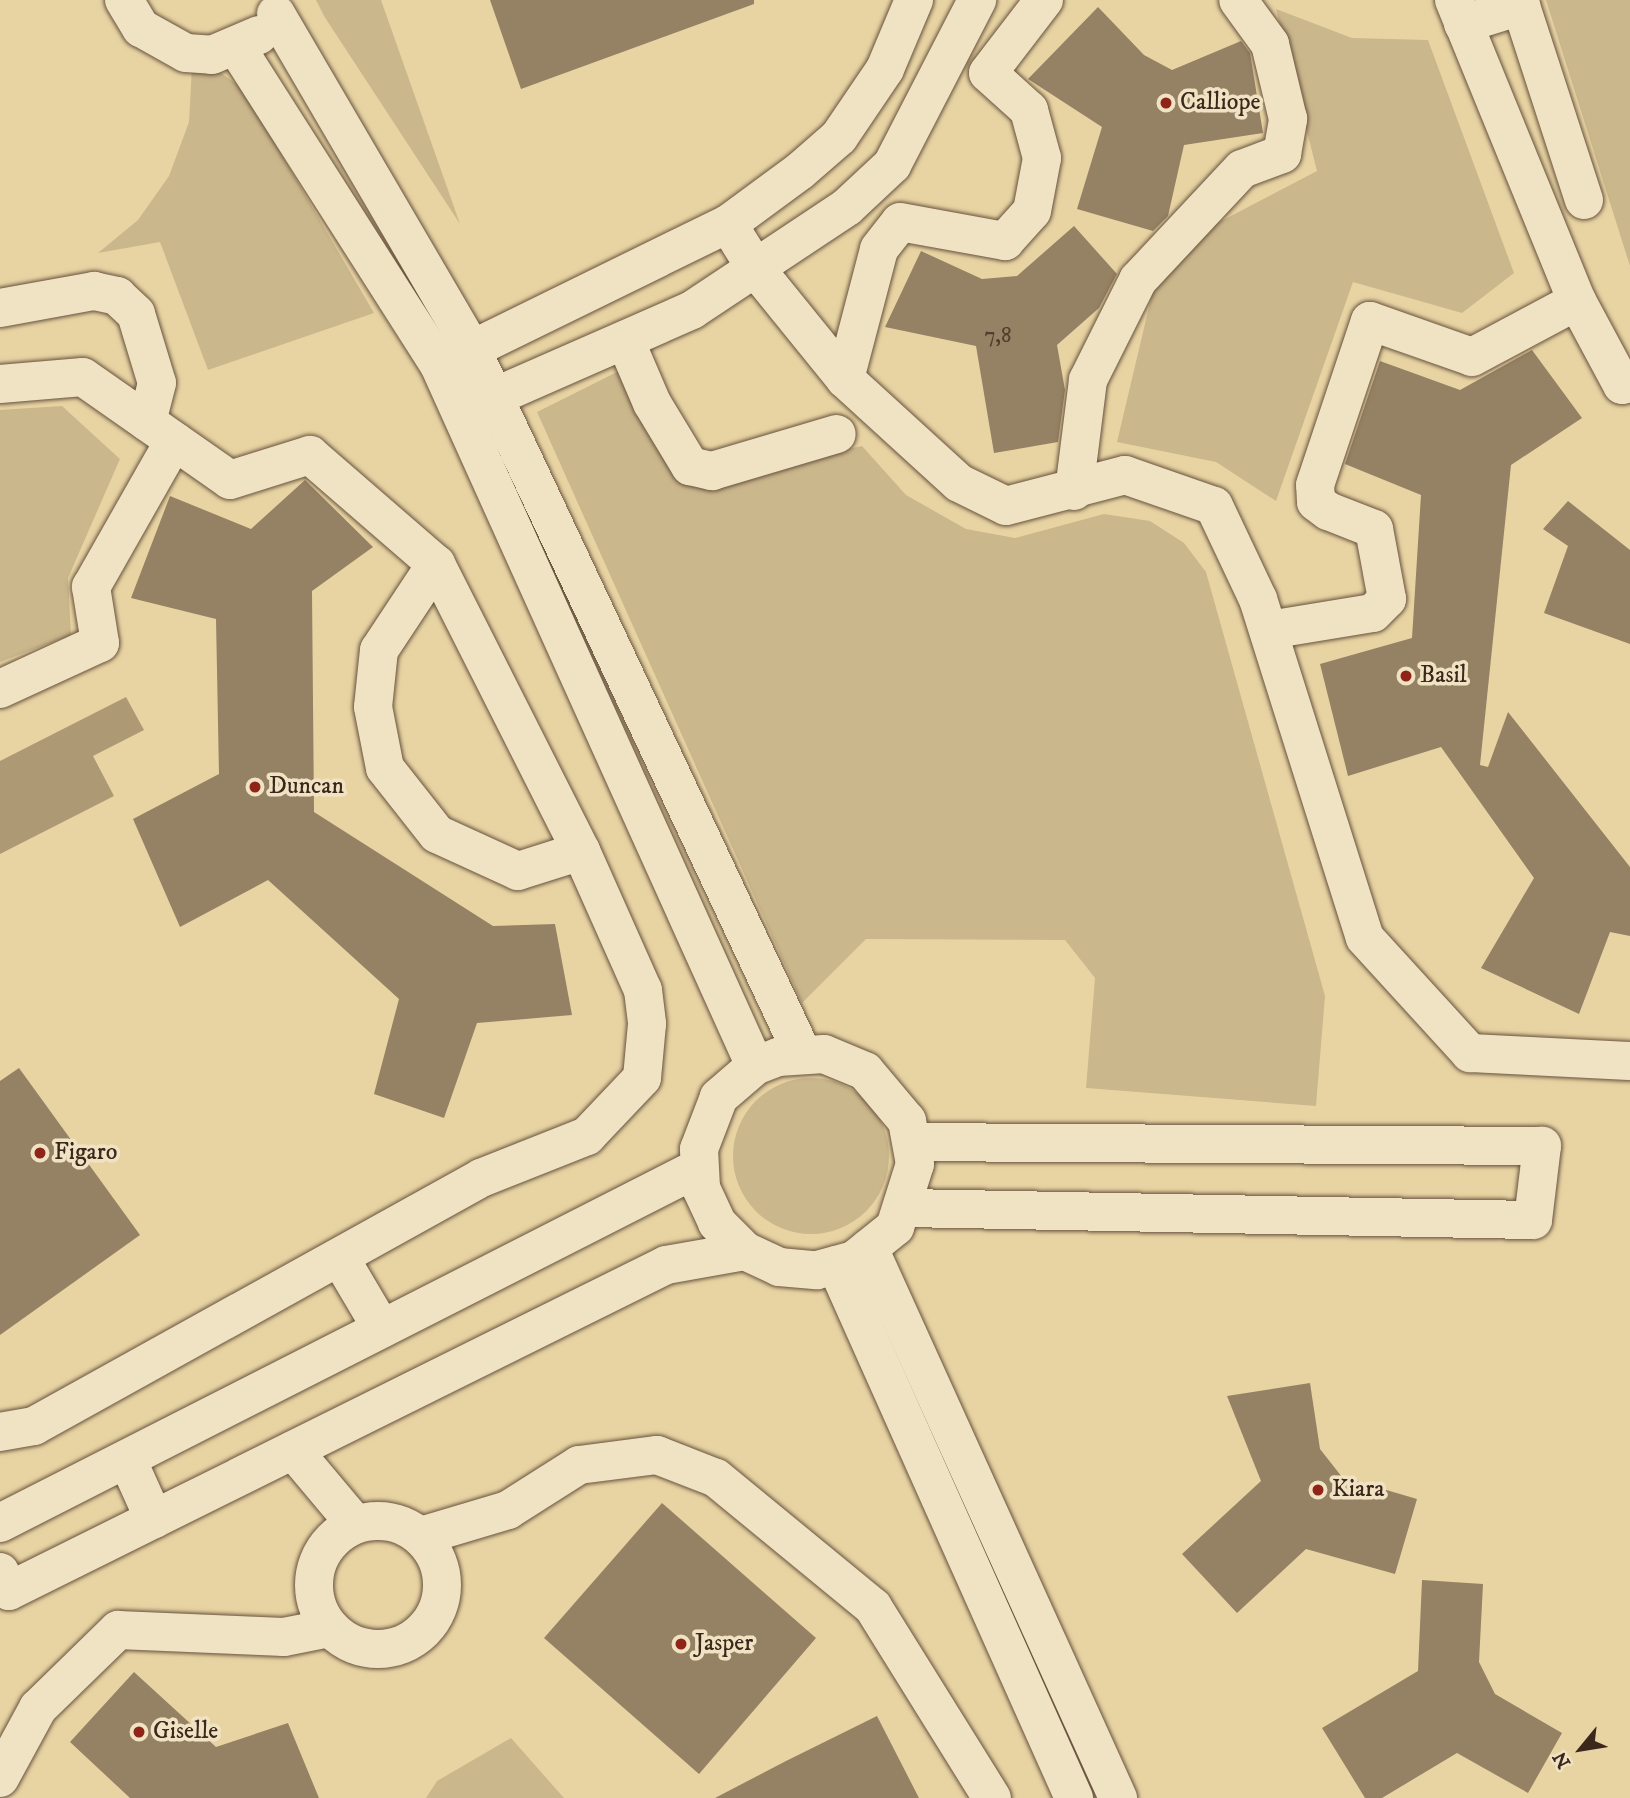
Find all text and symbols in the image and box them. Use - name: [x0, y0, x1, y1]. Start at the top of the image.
- place label: Calliope: [1180, 89, 1260, 117]
- marker: Calliope: [1158, 95, 1174, 111]
- house number: 7,8: [984, 323, 1012, 349]
- place label: Basil: [1420, 662, 1467, 690]
- marker: Basil: [1398, 668, 1414, 684]
- place label: Duncan: [269, 773, 344, 801]
- marker: Duncan: [247, 779, 263, 795]
- place label: Figaro: [54, 1139, 117, 1167]
- marker: Figaro: [32, 1145, 48, 1161]
- place label: Kiara: [1332, 1476, 1384, 1504]
- marker: Kiara: [1310, 1482, 1326, 1498]
- place label: Jasper: [695, 1630, 753, 1658]
- marker: Jasper: [673, 1636, 689, 1652]
- north arrow: [1546, 1714, 1616, 1784]
- place label: Giselle: [153, 1718, 218, 1746]
- marker: Giselle: [131, 1724, 147, 1740]
- text: N: [1549, 1747, 1576, 1772]

